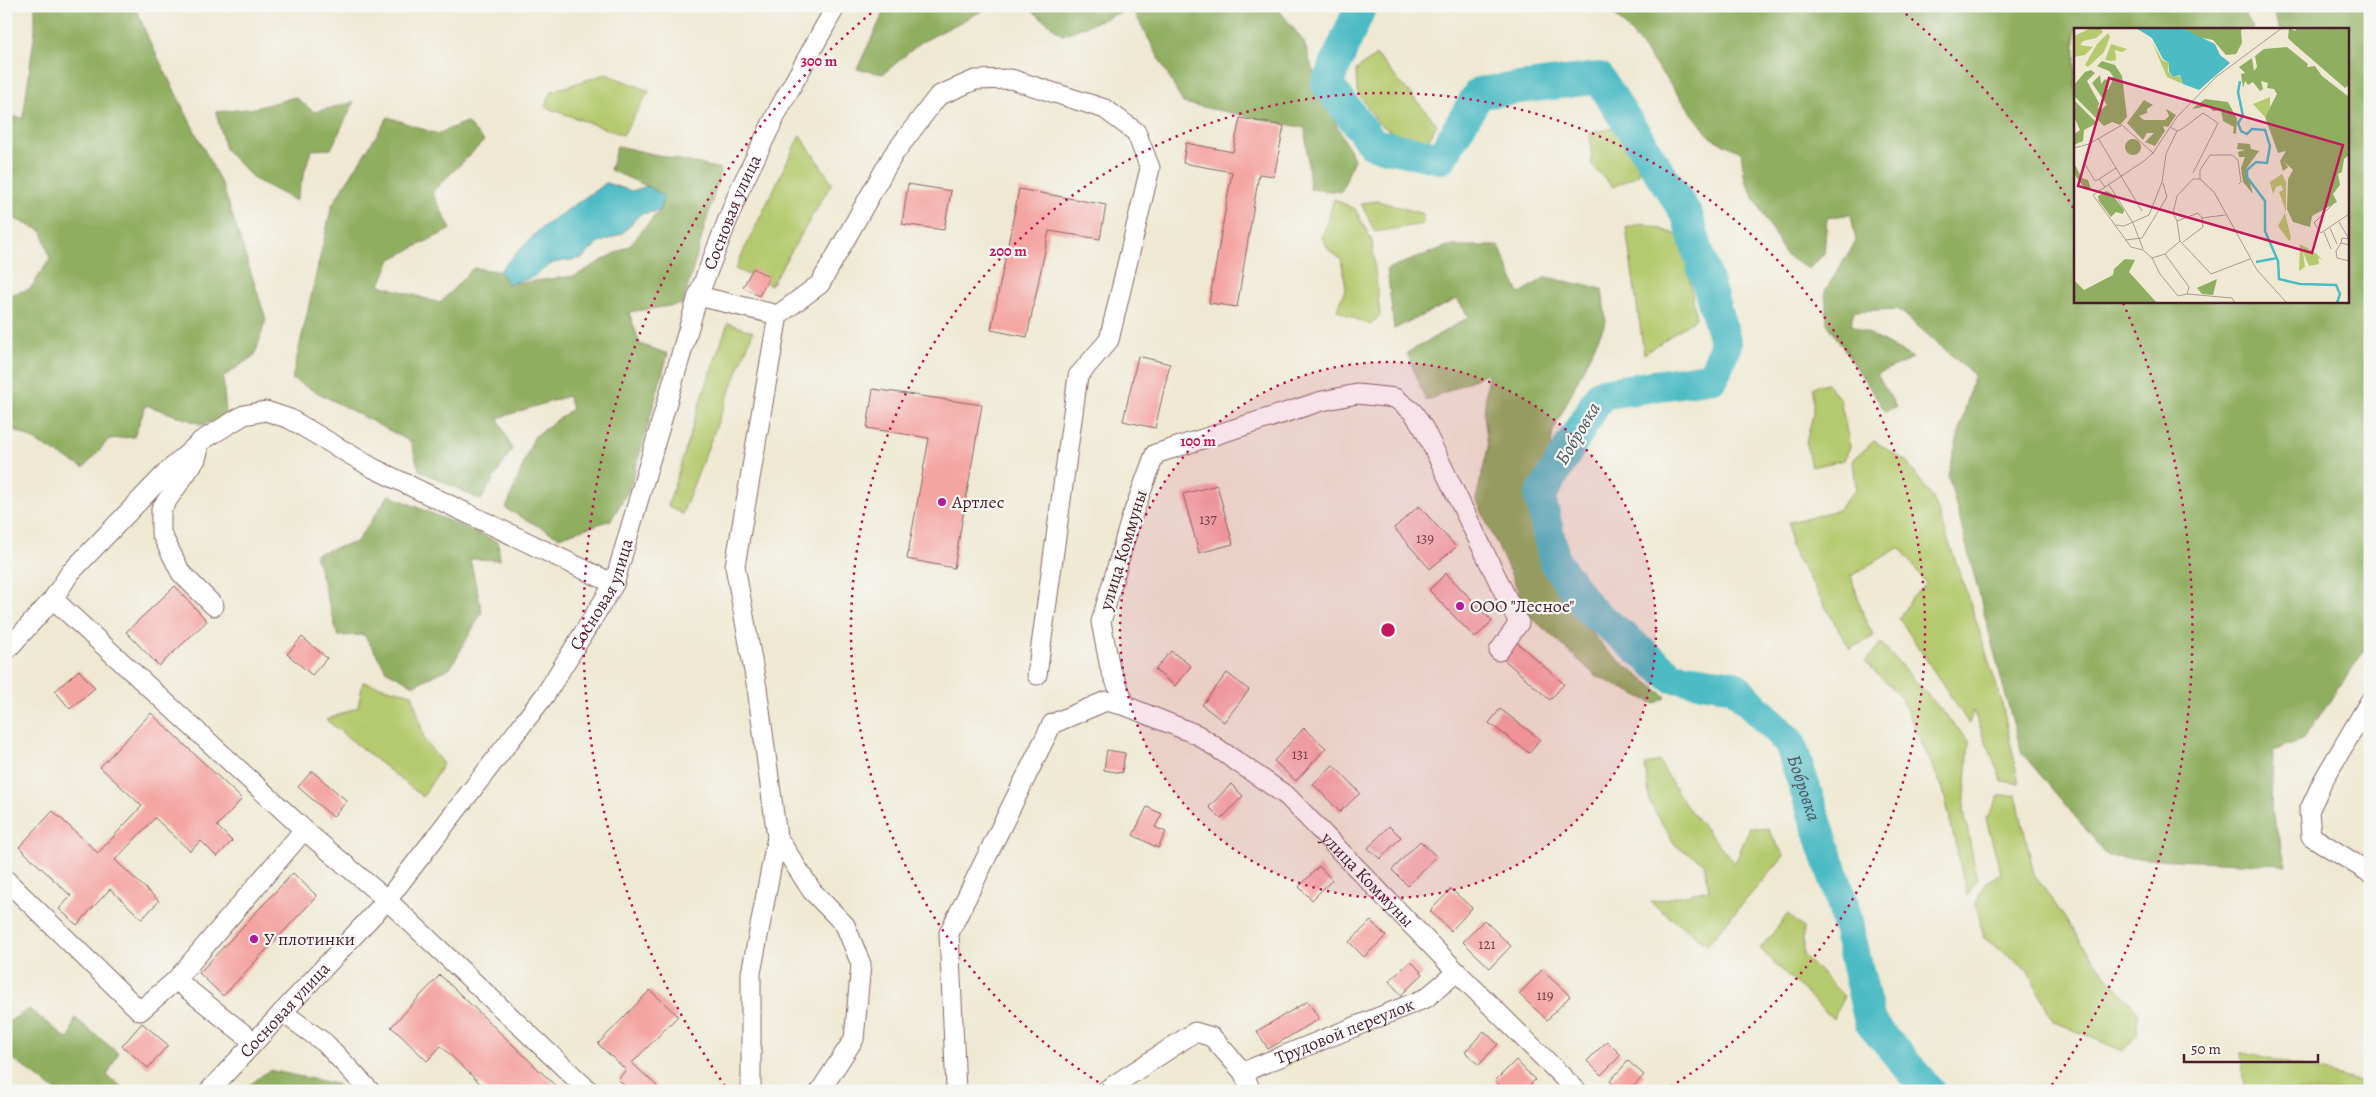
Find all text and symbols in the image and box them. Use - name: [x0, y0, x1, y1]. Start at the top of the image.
- inset map: [2074, 28, 2348, 302]
- text: 300 m: [801, 51, 838, 71]
- street label: Сосновая улица: [697, 150, 767, 273]
- text: 200 m: [989, 241, 1027, 261]
- water label: Бобровка: [1549, 397, 1607, 470]
- text: 100 m: [1180, 431, 1216, 451]
- street label: улица Коммуны: [1093, 487, 1153, 614]
- place label: Артлес: [951, 490, 1005, 514]
- marker: Артлес: [936, 496, 948, 508]
- house number: 137: [1199, 509, 1218, 529]
- house number: 139: [1416, 528, 1434, 548]
- street label: Сосновая улица: [564, 535, 639, 655]
- place label: ООО "Лесное": [1470, 594, 1575, 618]
- marker: ООО "Лесное": [1454, 600, 1466, 612]
- centre of rings: [1379, 621, 1397, 639]
- house number: 131: [1292, 744, 1308, 764]
- water label: Бобровка: [1781, 751, 1827, 825]
- street label: улица Коммуны: [1315, 826, 1420, 933]
- place label: У плотинки: [264, 927, 355, 951]
- marker: У плотинки: [248, 933, 260, 945]
- house number: 121: [1478, 934, 1496, 954]
- street label: Сосновая улица: [234, 956, 336, 1063]
- house number: 119: [1536, 985, 1554, 1005]
- street label: Трудовой переулок: [1271, 992, 1418, 1070]
- scale bar: [2184, 1032, 2317, 1064]
- text: 50 m: [2191, 1039, 2221, 1059]

